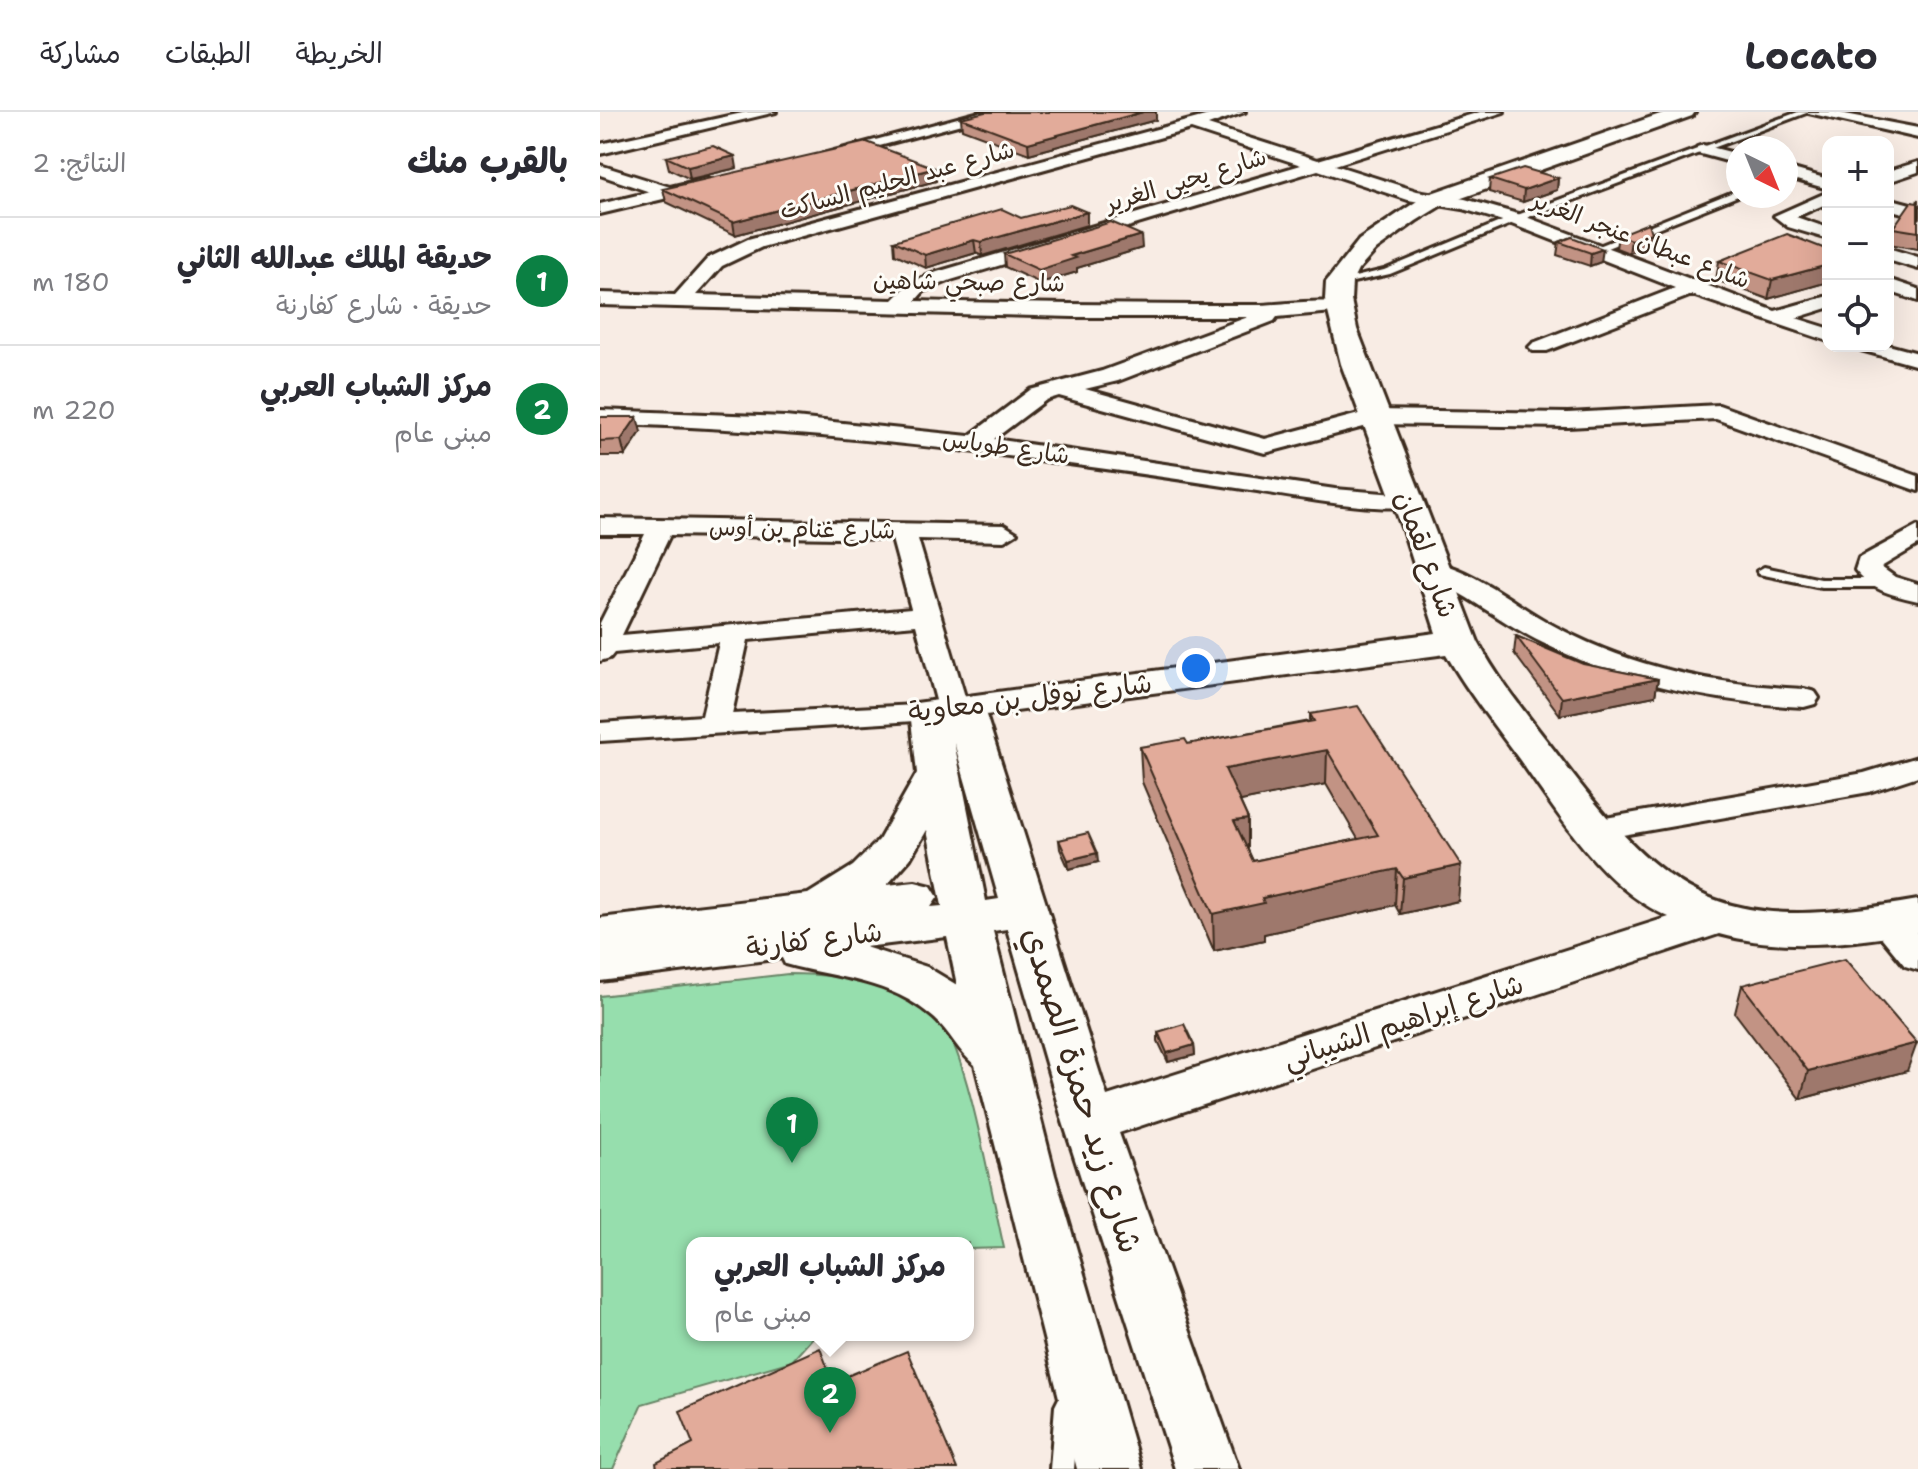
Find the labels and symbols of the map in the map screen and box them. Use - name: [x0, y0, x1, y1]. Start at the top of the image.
- street label: شارع عبد الحليم الساكت: [776, 133, 1019, 229]
- north arrow: [1726, 136, 1798, 208]
- street label: شارع يحيى الغرير: [1100, 140, 1271, 221]
- street label: شارع عبطان عنجر الغرير: [1525, 183, 1754, 297]
- street label: شارع صبحي شاهين: [873, 264, 1065, 305]
- street label: شارع طوباس: [940, 422, 1071, 473]
- street label: شارع لقمان: [1385, 485, 1468, 623]
- street label: شارع غنام بن أوس: [708, 511, 895, 550]
- your location: [1176, 648, 1216, 688]
- street label: شارع نوفل بن معاوية: [906, 663, 1154, 732]
- street label: شارع كفارنة: [744, 912, 885, 967]
- street label: شارع زيد حمزة الصمدي: [1010, 921, 1154, 1259]
- street label: شارع إبراهيم الشيباني: [1278, 964, 1530, 1084]
- pin: 1: [766, 1097, 818, 1163]
- pin: 2: [804, 1367, 856, 1433]

